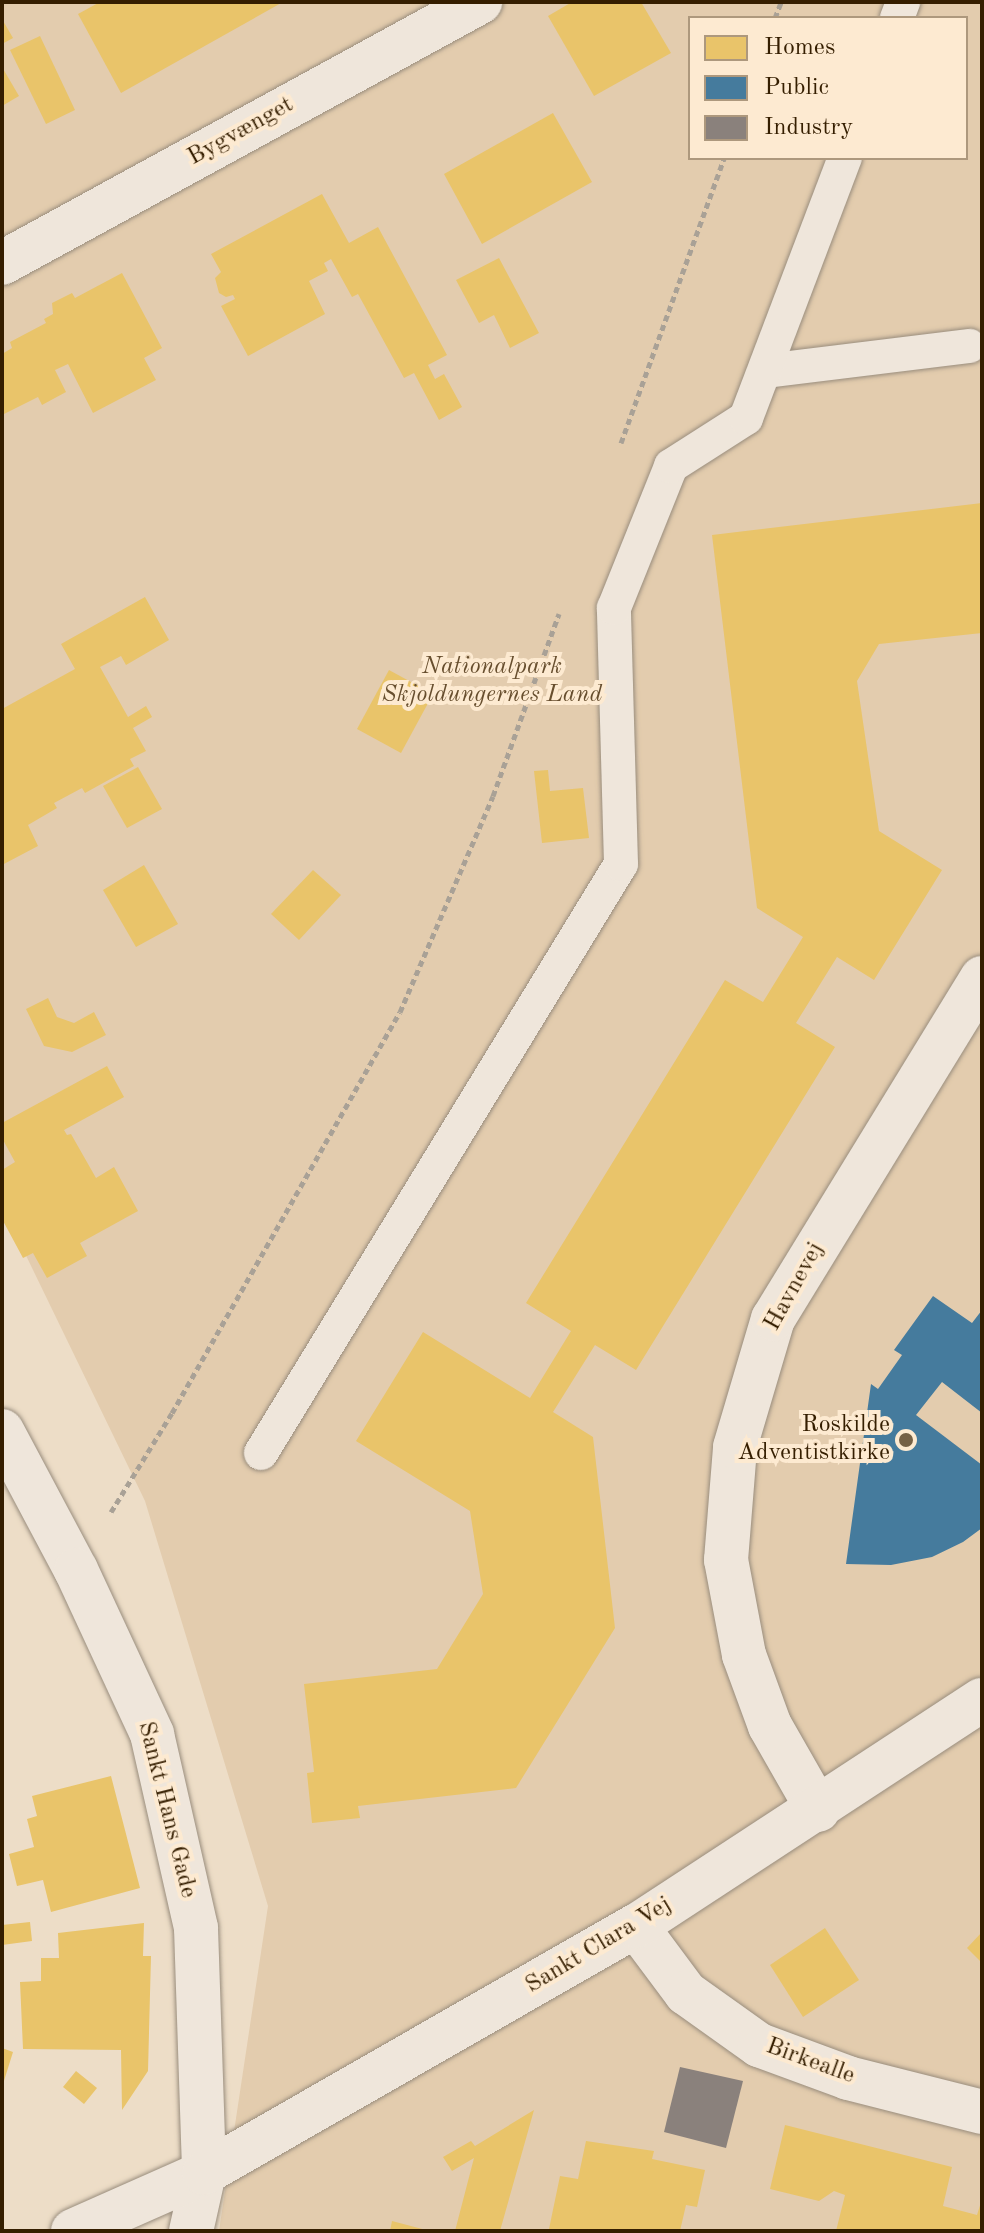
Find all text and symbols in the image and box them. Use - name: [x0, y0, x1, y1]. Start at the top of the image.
- legend: [688, 16, 968, 160]
- text: Homes: [764, 36, 835, 60]
- text: Public: [764, 76, 829, 100]
- street label: Bygvænget: [183, 91, 299, 173]
- text: Industry: [764, 116, 853, 140]
- park label: Nationalpark Skjoldungernes Land: [382, 654, 602, 710]
- street label: Havnevej: [759, 1238, 831, 1336]
- place label: Roskilde Adventistkirke: [738, 1412, 890, 1468]
- marker: Roskilde Adventistkirke: [897, 1431, 915, 1449]
- street label: Sankt Hans Gade: [130, 1719, 202, 1901]
- street label: Sankt Clara Vej: [521, 1891, 677, 2001]
- street label: Birkealle: [762, 2033, 858, 2091]

